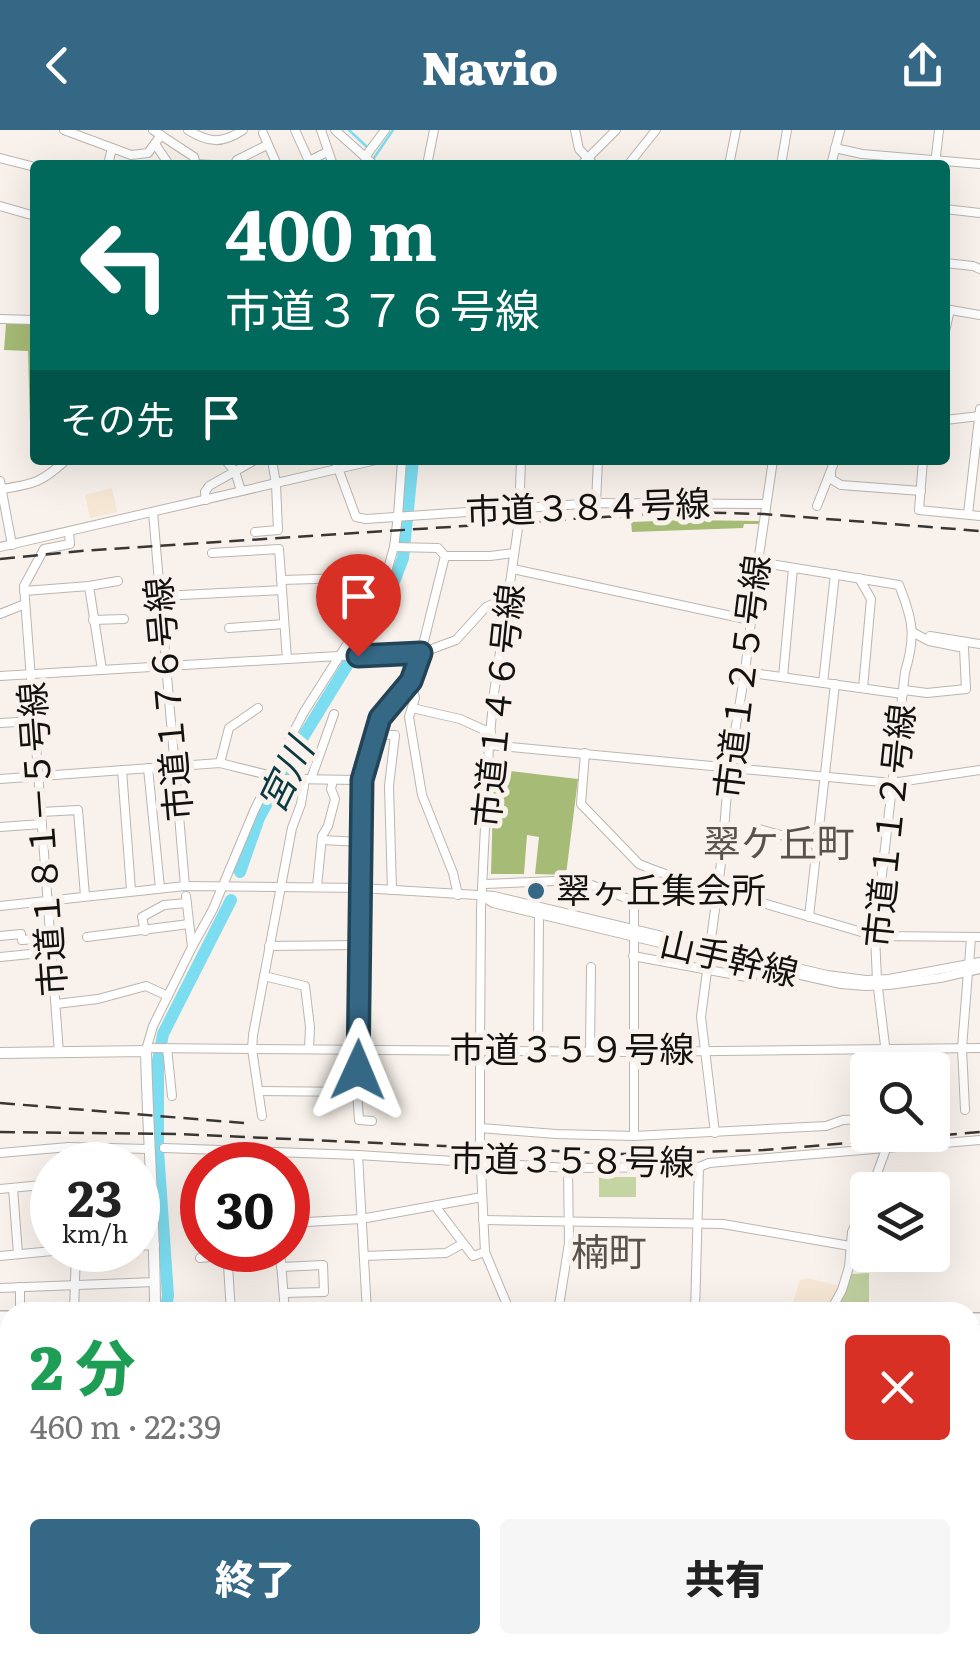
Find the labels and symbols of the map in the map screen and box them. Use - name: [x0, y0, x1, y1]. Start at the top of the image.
- street label: 市道３８４号線: [465, 475, 711, 535]
- street label: 市道１２５号線: [699, 552, 781, 801]
- pin: [316, 554, 401, 657]
- street label: 市道１７６号線: [129, 575, 203, 824]
- street label: 市道１４６号線: [457, 581, 535, 830]
- street label: 市道１８１－５号線: [3, 680, 77, 998]
- street label: 市道１１２号線: [848, 701, 926, 950]
- water label: 宮川: [241, 724, 327, 821]
- district label: 翠ケ丘町: [703, 812, 855, 869]
- place label: 翠ヶ丘集会所: [556, 862, 766, 914]
- marker: 翠ヶ丘集会所: [525, 880, 547, 902]
- street label: 山手幹線: [656, 915, 804, 997]
- position arrow: [306, 1018, 410, 1122]
- street label: 市道３５９号線: [449, 1021, 695, 1073]
- street label: 市道３５８号線: [449, 1130, 695, 1186]
- speed limit sign: 30: [180, 1142, 310, 1272]
- district label: 楠町: [571, 1221, 647, 1278]

